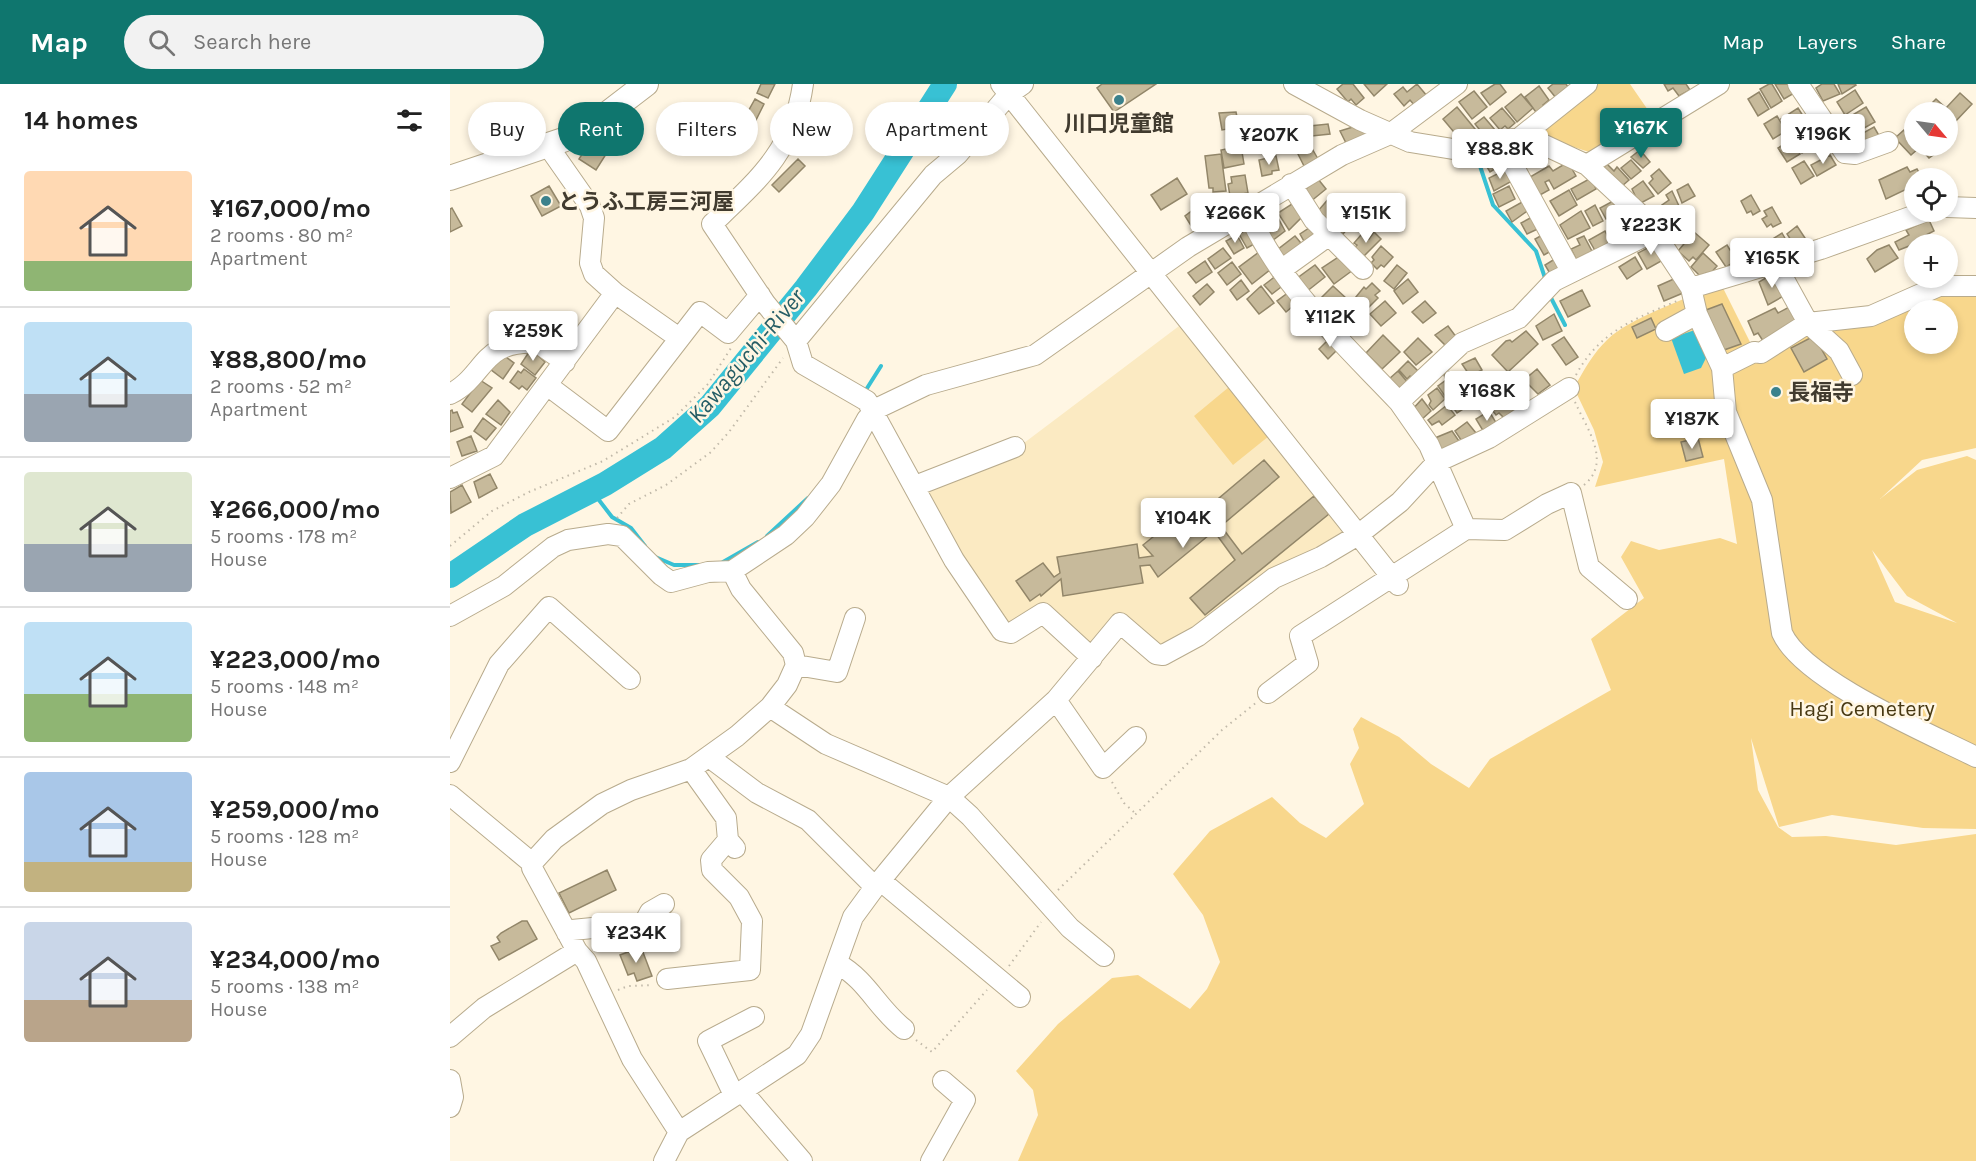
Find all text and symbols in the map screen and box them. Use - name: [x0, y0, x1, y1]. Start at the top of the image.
- search box: [124, 15, 544, 69]
- text: Map: [30, 26, 88, 59]
- icon: search: [145, 26, 178, 59]
- text: Search here: [193, 29, 311, 55]
- text: Map: [1722, 30, 1764, 54]
- text: Layers: [1797, 30, 1858, 54]
- text: Share: [1891, 30, 1946, 54]
- marker: 川口児童館: [1112, 93, 1126, 107]
- chip: Buy: [468, 102, 546, 156]
- chip: Rent: [558, 102, 644, 156]
- chip: Filters: [656, 102, 758, 156]
- chip: New: [770, 102, 853, 156]
- chip: Apartment: [865, 102, 1009, 156]
- north arrow: [1904, 102, 1958, 156]
- map controls: [1904, 102, 1958, 354]
- icon: filters: [393, 104, 426, 137]
- text: 14 homes: [24, 105, 138, 136]
- pin: ¥167K: [1599, 108, 1683, 159]
- place label: 川口児童館: [1064, 111, 1174, 137]
- pin: ¥196K: [1781, 114, 1865, 165]
- pin: ¥207K: [1227, 115, 1311, 166]
- text: ¥167K: [1614, 116, 1668, 139]
- text: ¥196K: [1795, 122, 1851, 145]
- text: ¥207K: [1239, 123, 1299, 146]
- pin: ¥88.8K: [1451, 129, 1549, 180]
- text: ¥88.8K: [1466, 137, 1534, 160]
- button: locate: [1904, 168, 1958, 222]
- place label: とうふ工房三河屋: [558, 189, 734, 215]
- text: ¥167,000/mo: [210, 193, 371, 224]
- pin: ¥266K: [1193, 193, 1277, 244]
- pin: ¥151K: [1324, 193, 1408, 244]
- marker: とうふ工房三河屋: [539, 194, 553, 208]
- icon: home: [72, 195, 144, 267]
- text: ¥266K: [1204, 201, 1266, 224]
- text: ¥151K: [1341, 201, 1391, 224]
- pin: ¥223K: [1609, 205, 1693, 256]
- text: ¥223K: [1620, 213, 1682, 236]
- text: 2 rooms · 80 m²: [210, 224, 353, 247]
- button: +: [1904, 234, 1958, 288]
- pin: ¥165K: [1730, 238, 1814, 289]
- text: ¥165K: [1744, 246, 1800, 269]
- text: Apartment: [210, 247, 308, 270]
- water label: Kawaguchi-River: [682, 283, 811, 429]
- pin: ¥112K: [1288, 297, 1372, 348]
- button: −: [1904, 300, 1958, 354]
- text: ¥112K: [1304, 305, 1356, 328]
- pin: ¥259K: [491, 311, 575, 362]
- text: ¥259K: [503, 319, 563, 342]
- text: ¥88,800/mo: [210, 344, 367, 375]
- icon: home: [72, 346, 144, 418]
- pin: ¥168K: [1445, 371, 1529, 422]
- text: 2 rooms · 52 m²: [210, 375, 352, 398]
- text: ¥168K: [1458, 379, 1516, 402]
- place label: 長福寺: [1788, 380, 1854, 406]
- marker: 長福寺: [1769, 385, 1783, 399]
- text: Apartment: [210, 398, 308, 421]
- pin: ¥187K: [1650, 399, 1734, 450]
- text: ¥187K: [1665, 407, 1719, 430]
- text: ¥266,000/mo: [210, 494, 380, 525]
- icon: home: [72, 496, 144, 568]
- pin: ¥104K: [1141, 498, 1225, 549]
- text: ¥104K: [1155, 506, 1211, 529]
- text: 5 rooms · 178 m²: [210, 525, 357, 548]
- text: House: [210, 548, 267, 571]
- text: ¥223,000/mo: [210, 644, 380, 675]
- icon: home: [72, 646, 144, 718]
- text: 5 rooms · 148 m²: [210, 675, 359, 698]
- park label: Hagi Cemetery: [1789, 696, 1935, 722]
- text: House: [210, 698, 267, 721]
- text: ¥259,000/mo: [210, 794, 380, 825]
- icon: home: [72, 796, 144, 868]
- text: 5 rooms · 128 m²: [210, 825, 359, 848]
- text: House: [210, 848, 267, 871]
- pin: ¥234K: [594, 913, 678, 964]
- text: ¥234K: [605, 921, 667, 944]
- text: ¥234,000/mo: [210, 944, 380, 975]
- icon: home: [72, 946, 144, 1018]
- text: 5 rooms · 138 m²: [210, 975, 360, 998]
- text: House: [210, 998, 267, 1021]

